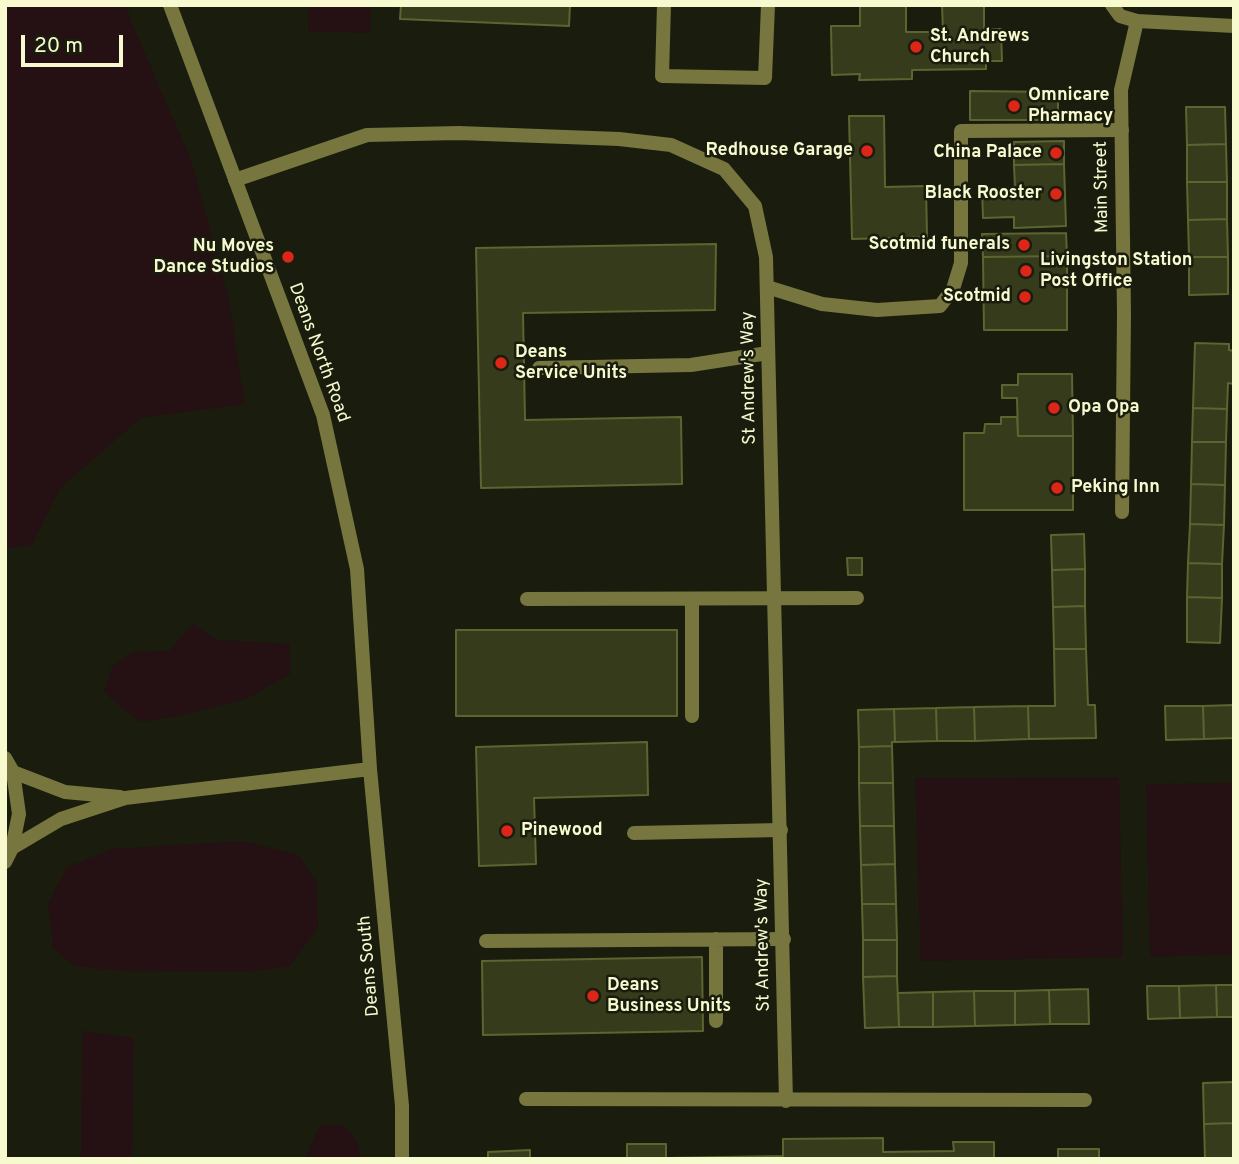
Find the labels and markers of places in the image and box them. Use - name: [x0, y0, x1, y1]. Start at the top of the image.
- place label: St. Andrews Church: [930, 26, 1030, 68]
- marker: St. Andrews Church: [908, 39, 924, 55]
- place label: Omnicare Pharmacy: [1028, 85, 1113, 128]
- marker: Omnicare Pharmacy: [1006, 98, 1022, 114]
- place label: Redhouse Garage: [706, 140, 853, 162]
- place label: China Palace: [933, 142, 1042, 164]
- marker: Redhouse Garage: [859, 143, 875, 159]
- marker: China Palace: [1048, 145, 1064, 161]
- place label: Black Rooster: [925, 183, 1042, 205]
- marker: Black Rooster: [1048, 186, 1064, 202]
- place label: Scotmid funerals: [868, 234, 1010, 256]
- place label: Nu Moves Dance Studios: [153, 236, 274, 278]
- marker: Scotmid funerals: [1016, 237, 1032, 253]
- marker: Nu Moves Dance Studios: [280, 249, 296, 265]
- place label: Livingston Station Post Office: [1040, 250, 1192, 292]
- marker: Livingston Station Post Office: [1018, 263, 1034, 279]
- place label: Scotmid: [943, 286, 1011, 308]
- marker: Scotmid: [1017, 289, 1033, 305]
- place label: Deans Service Units: [515, 342, 627, 384]
- marker: Deans Service Units: [493, 355, 509, 371]
- place label: Opa Opa: [1068, 397, 1140, 419]
- marker: Opa Opa: [1046, 400, 1062, 416]
- place label: Peking Inn: [1071, 477, 1160, 499]
- marker: Peking Inn: [1049, 480, 1065, 496]
- place label: Pinewood: [521, 820, 603, 842]
- marker: Pinewood: [499, 823, 515, 839]
- place label: Deans Business Units: [607, 975, 731, 1018]
- marker: Deans Business Units: [585, 988, 601, 1004]

